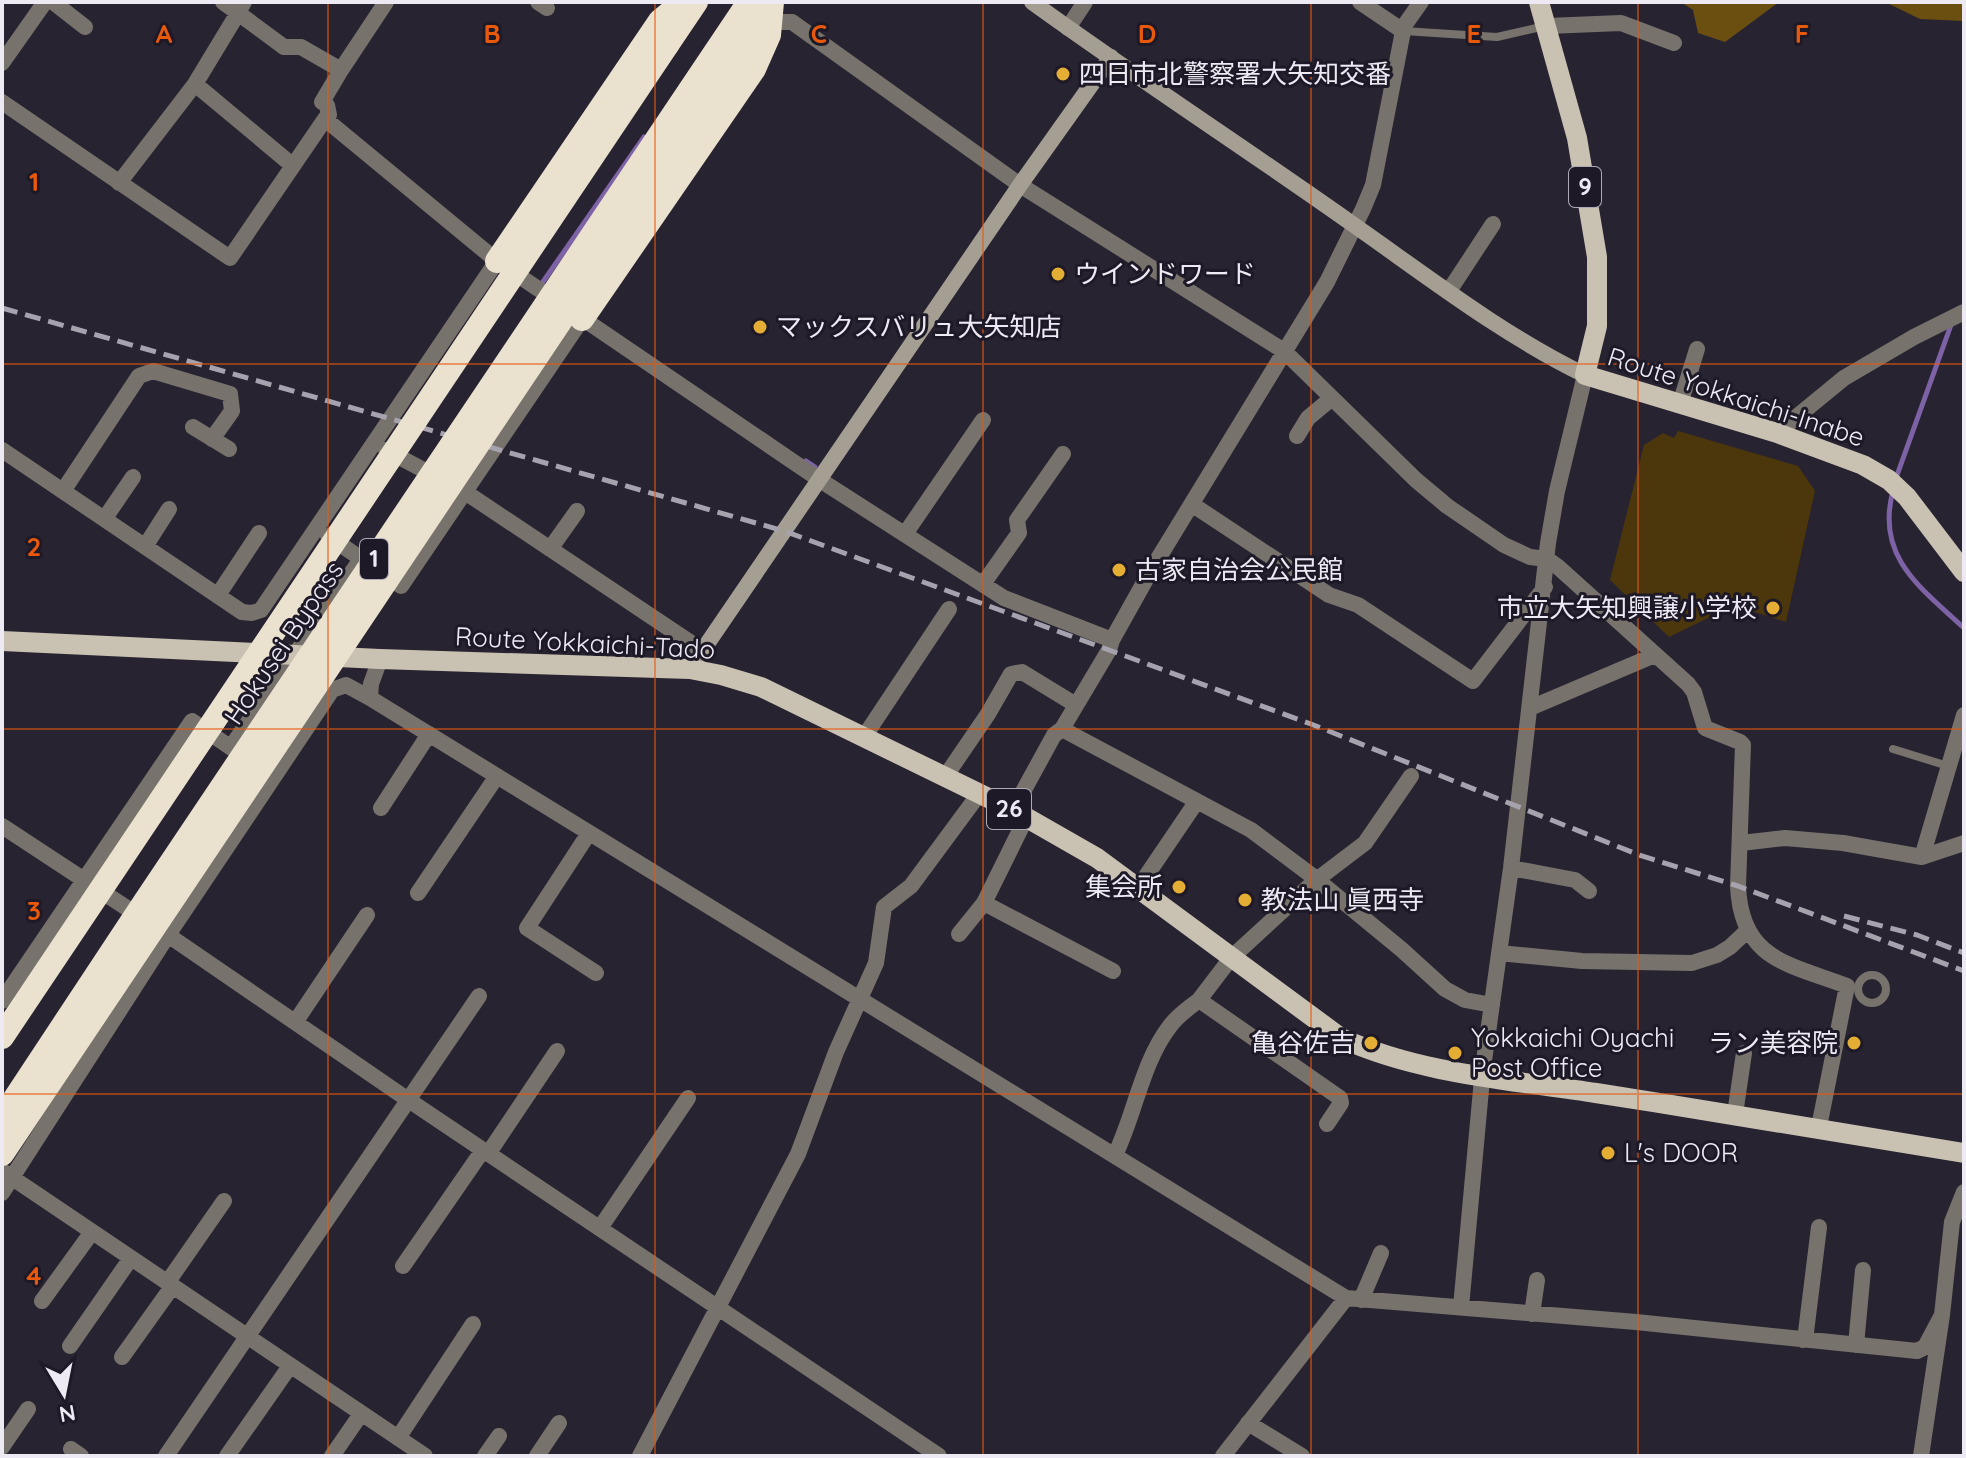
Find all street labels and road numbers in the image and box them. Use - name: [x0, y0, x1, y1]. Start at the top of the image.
- road number: 9: [1569, 167, 1601, 207]
- street label: Route Yokkaichi-Inabe: [1604, 339, 1869, 454]
- road number: 1: [360, 539, 388, 579]
- street label: Hokusei Bypass: [217, 555, 350, 731]
- street label: Route Yokkaichi-Tado: [454, 619, 716, 666]
- road number: 26: [987, 789, 1031, 829]

